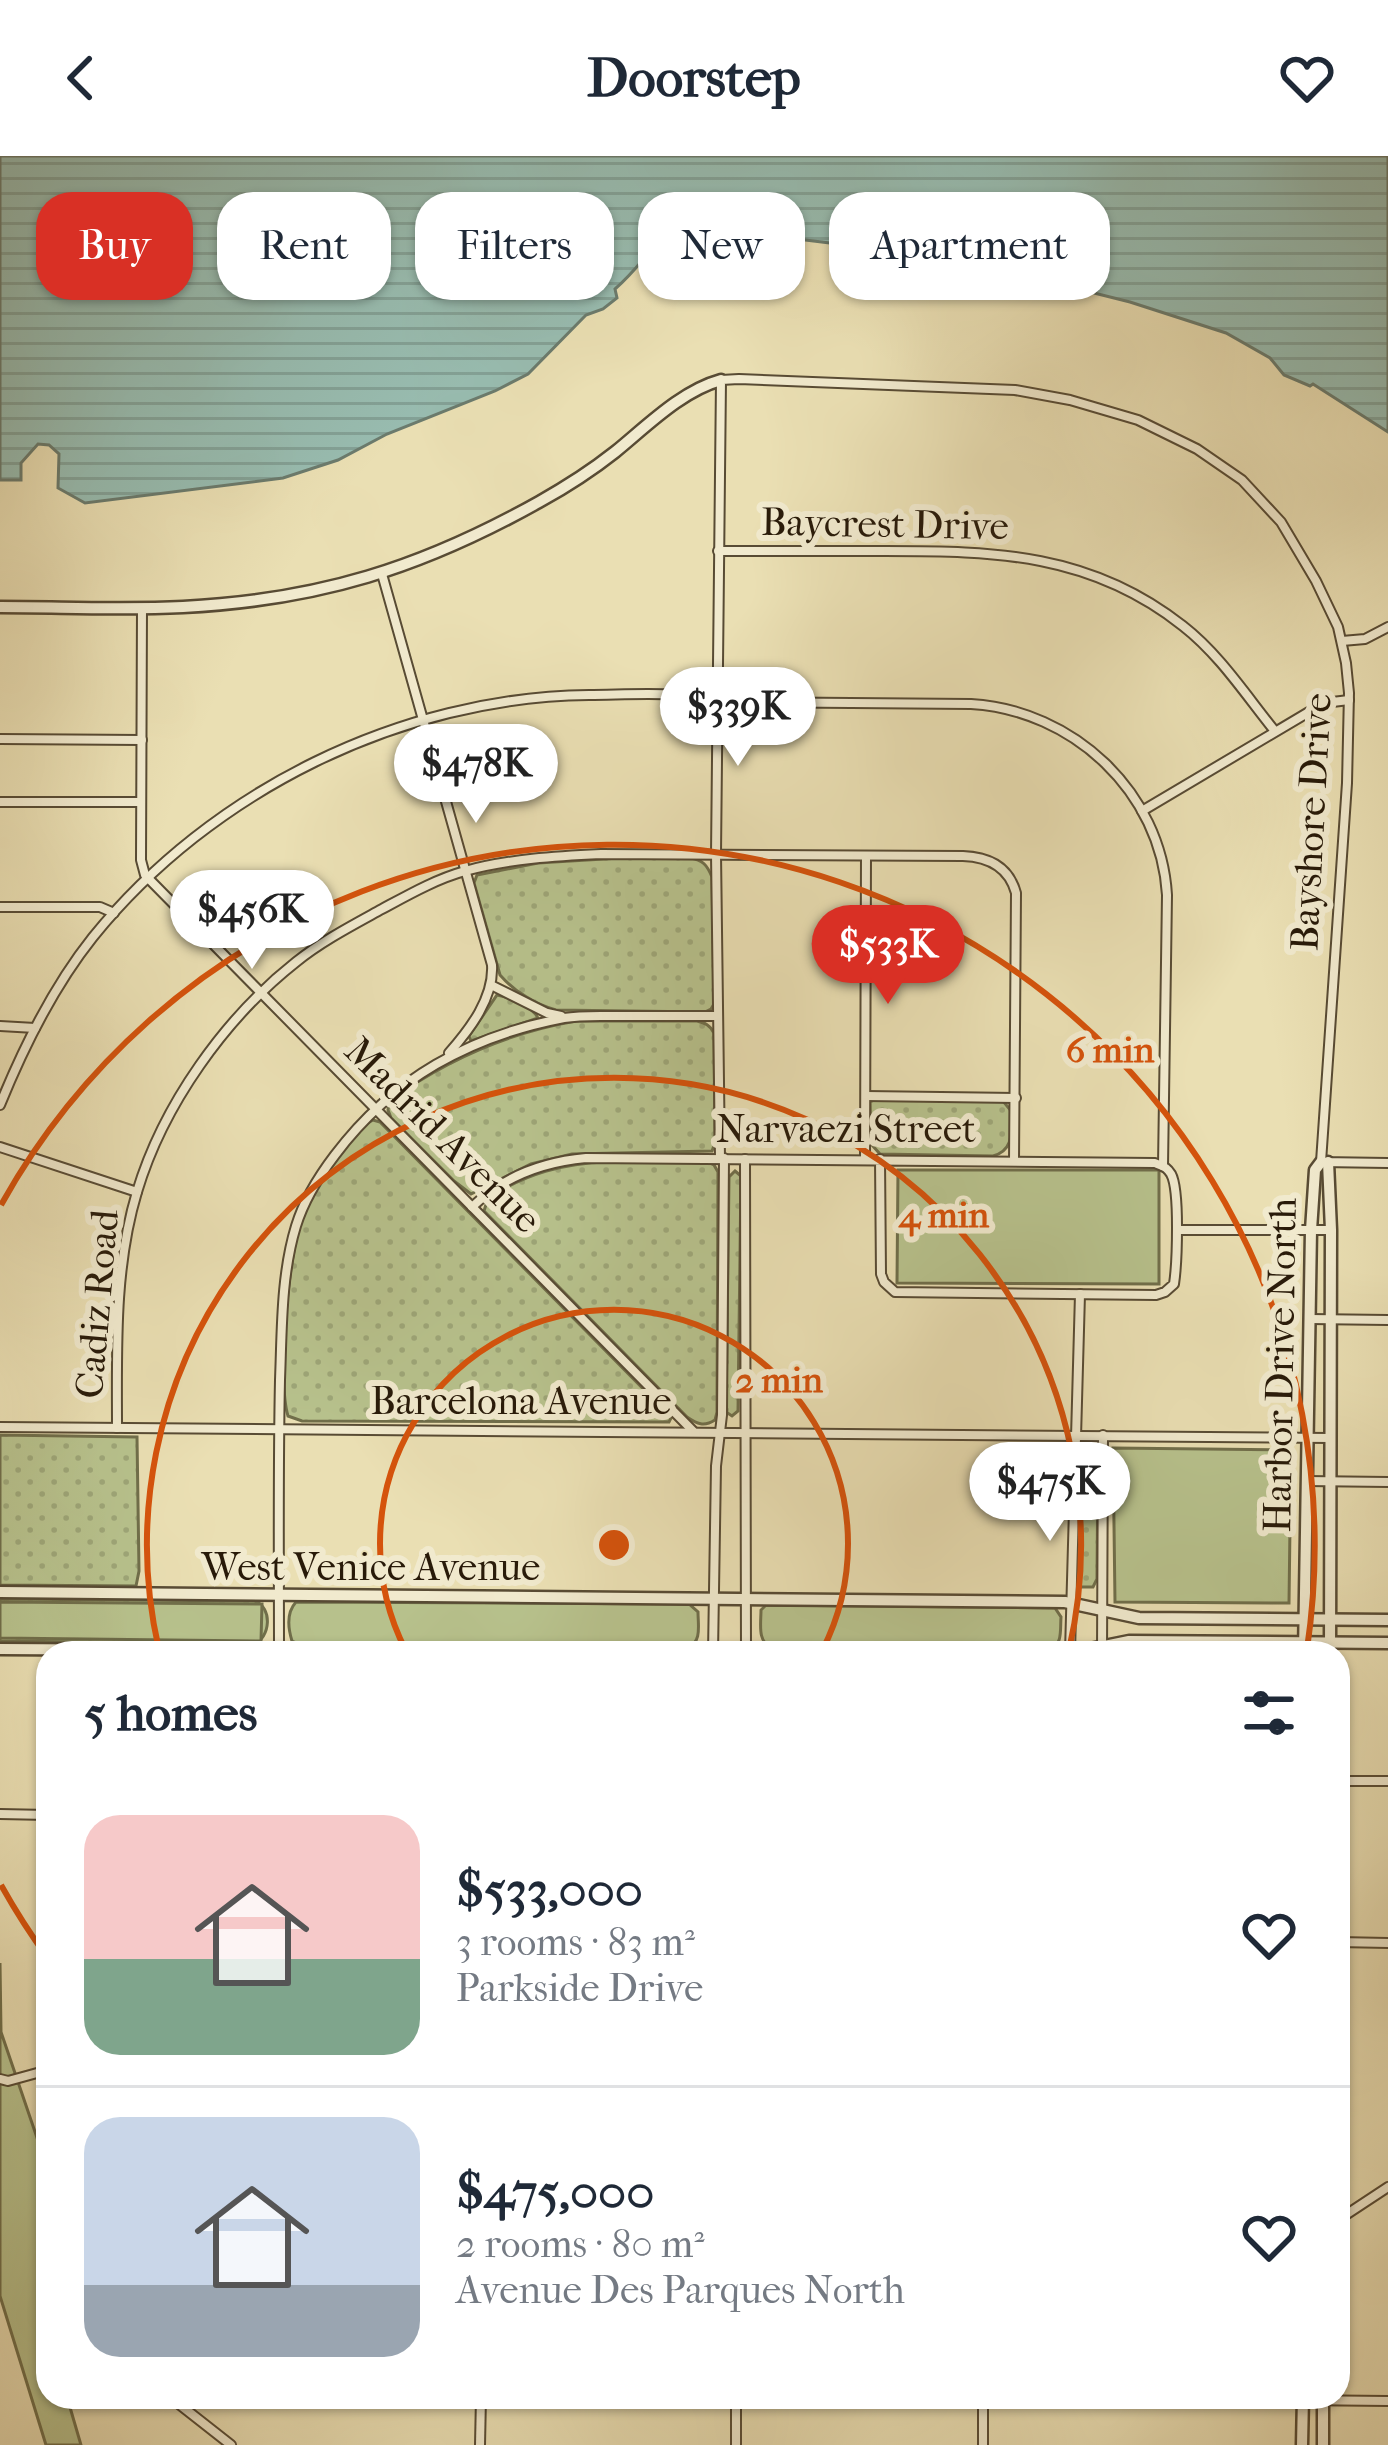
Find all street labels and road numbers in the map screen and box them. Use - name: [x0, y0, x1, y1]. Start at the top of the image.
- street label: Baycrest Drive: [761, 499, 1009, 549]
- street label: Bayshore Drive: [1281, 692, 1341, 952]
- street label: Madrid Avenue: [335, 1027, 551, 1243]
- street label: Narvaezi Street: [716, 1106, 976, 1152]
- street label: Harbor Drive North: [1254, 1197, 1306, 1533]
- street label: Cadiz Road: [66, 1207, 128, 1400]
- street label: Barcelona Avenue: [370, 1378, 672, 1424]
- street label: West Venice Avenue: [201, 1544, 540, 1590]

